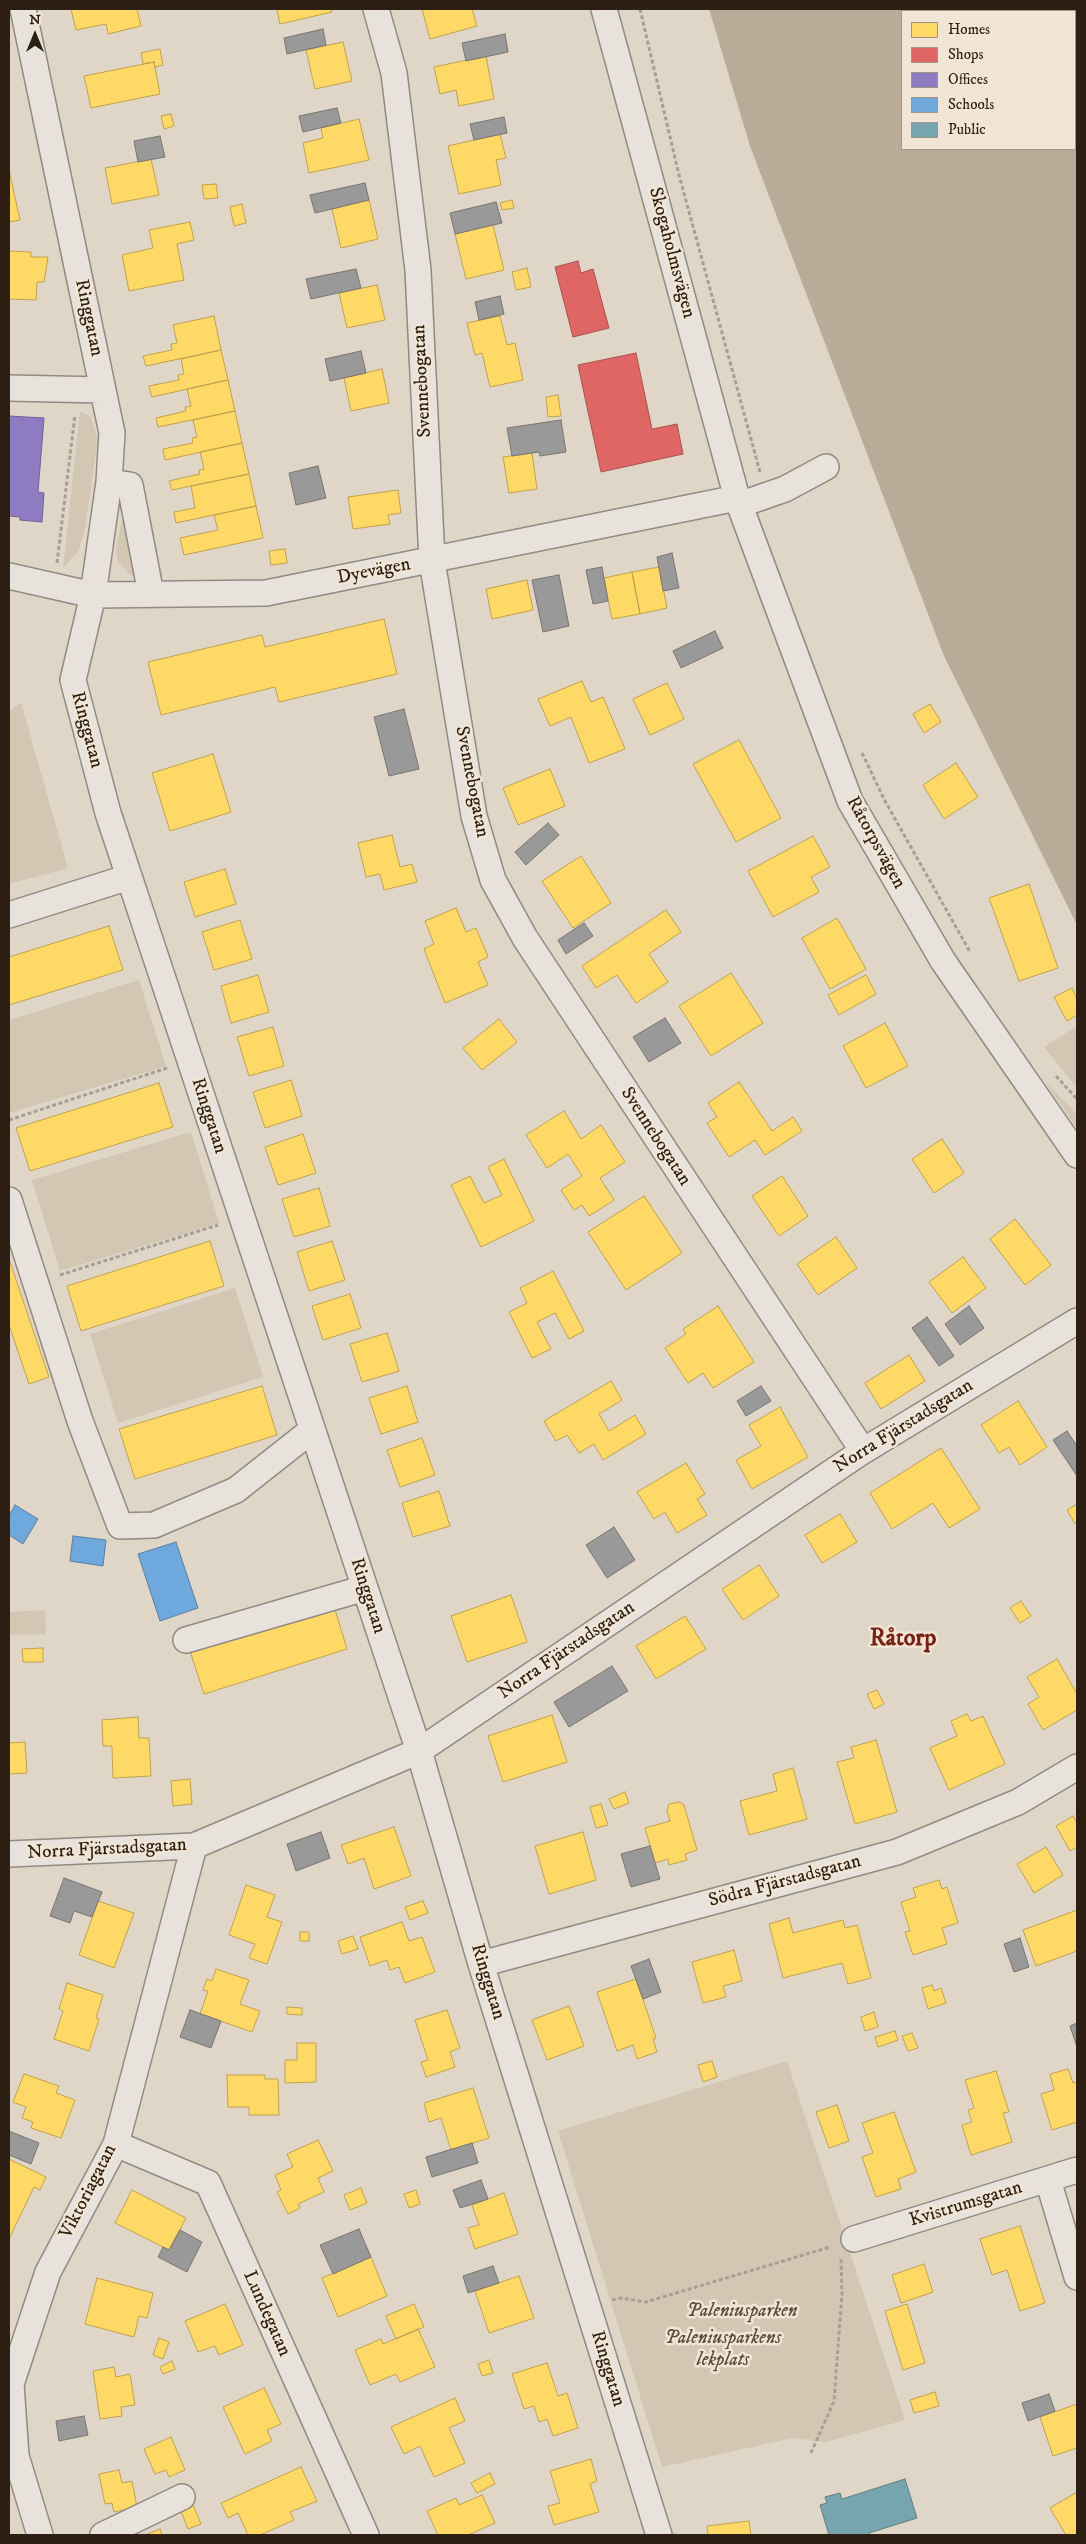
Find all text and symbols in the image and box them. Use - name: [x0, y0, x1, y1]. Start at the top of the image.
- north arrow: [10, 10, 60, 60]
- legend: [901, 10, 1076, 150]
- text: N: [29, 11, 41, 29]
- text: Homes: [948, 20, 990, 39]
- text: Shops: [948, 45, 984, 64]
- text: Offices: [948, 70, 988, 89]
- text: Schools: [948, 95, 994, 114]
- text: Public: [948, 120, 986, 139]
- street label: Skogaholmsvägen: [643, 185, 699, 321]
- street label: Ringgatan: [69, 277, 107, 359]
- street label: Svennebogatan: [409, 324, 437, 438]
- street label: Dyevägen: [335, 554, 413, 590]
- street label: Ringgatan: [65, 689, 107, 771]
- street label: Svennebogatan: [449, 724, 493, 840]
- street label: Råtorpsvägen: [840, 793, 910, 893]
- street label: Ringgatan: [185, 1075, 231, 1157]
- street label: Svennebogatan: [615, 1083, 695, 1191]
- street label: Norra Fjärstadsgatan: [830, 1375, 978, 1479]
- street label: Ringgatan: [344, 1555, 390, 1637]
- street label: Norra Fjärstadsgatan: [494, 1597, 640, 1705]
- district label: Råtorp: [870, 1626, 936, 1654]
- street label: Norra Fjärstadsgatan: [27, 1834, 187, 1866]
- street label: Södra Fjärstadsgatan: [706, 1851, 864, 1913]
- street label: Ringgatan: [465, 1941, 509, 2023]
- street label: Viktoriagatan: [56, 2141, 122, 2243]
- street label: Kvistrumsgatan: [907, 2177, 1025, 2233]
- street label: Lundegatan: [237, 2268, 295, 2360]
- park label: Paleniusparken: [687, 2301, 797, 2323]
- street label: Ringgatan: [585, 2328, 629, 2410]
- park label: Paleniusparkens lekplats: [665, 2328, 781, 2372]

